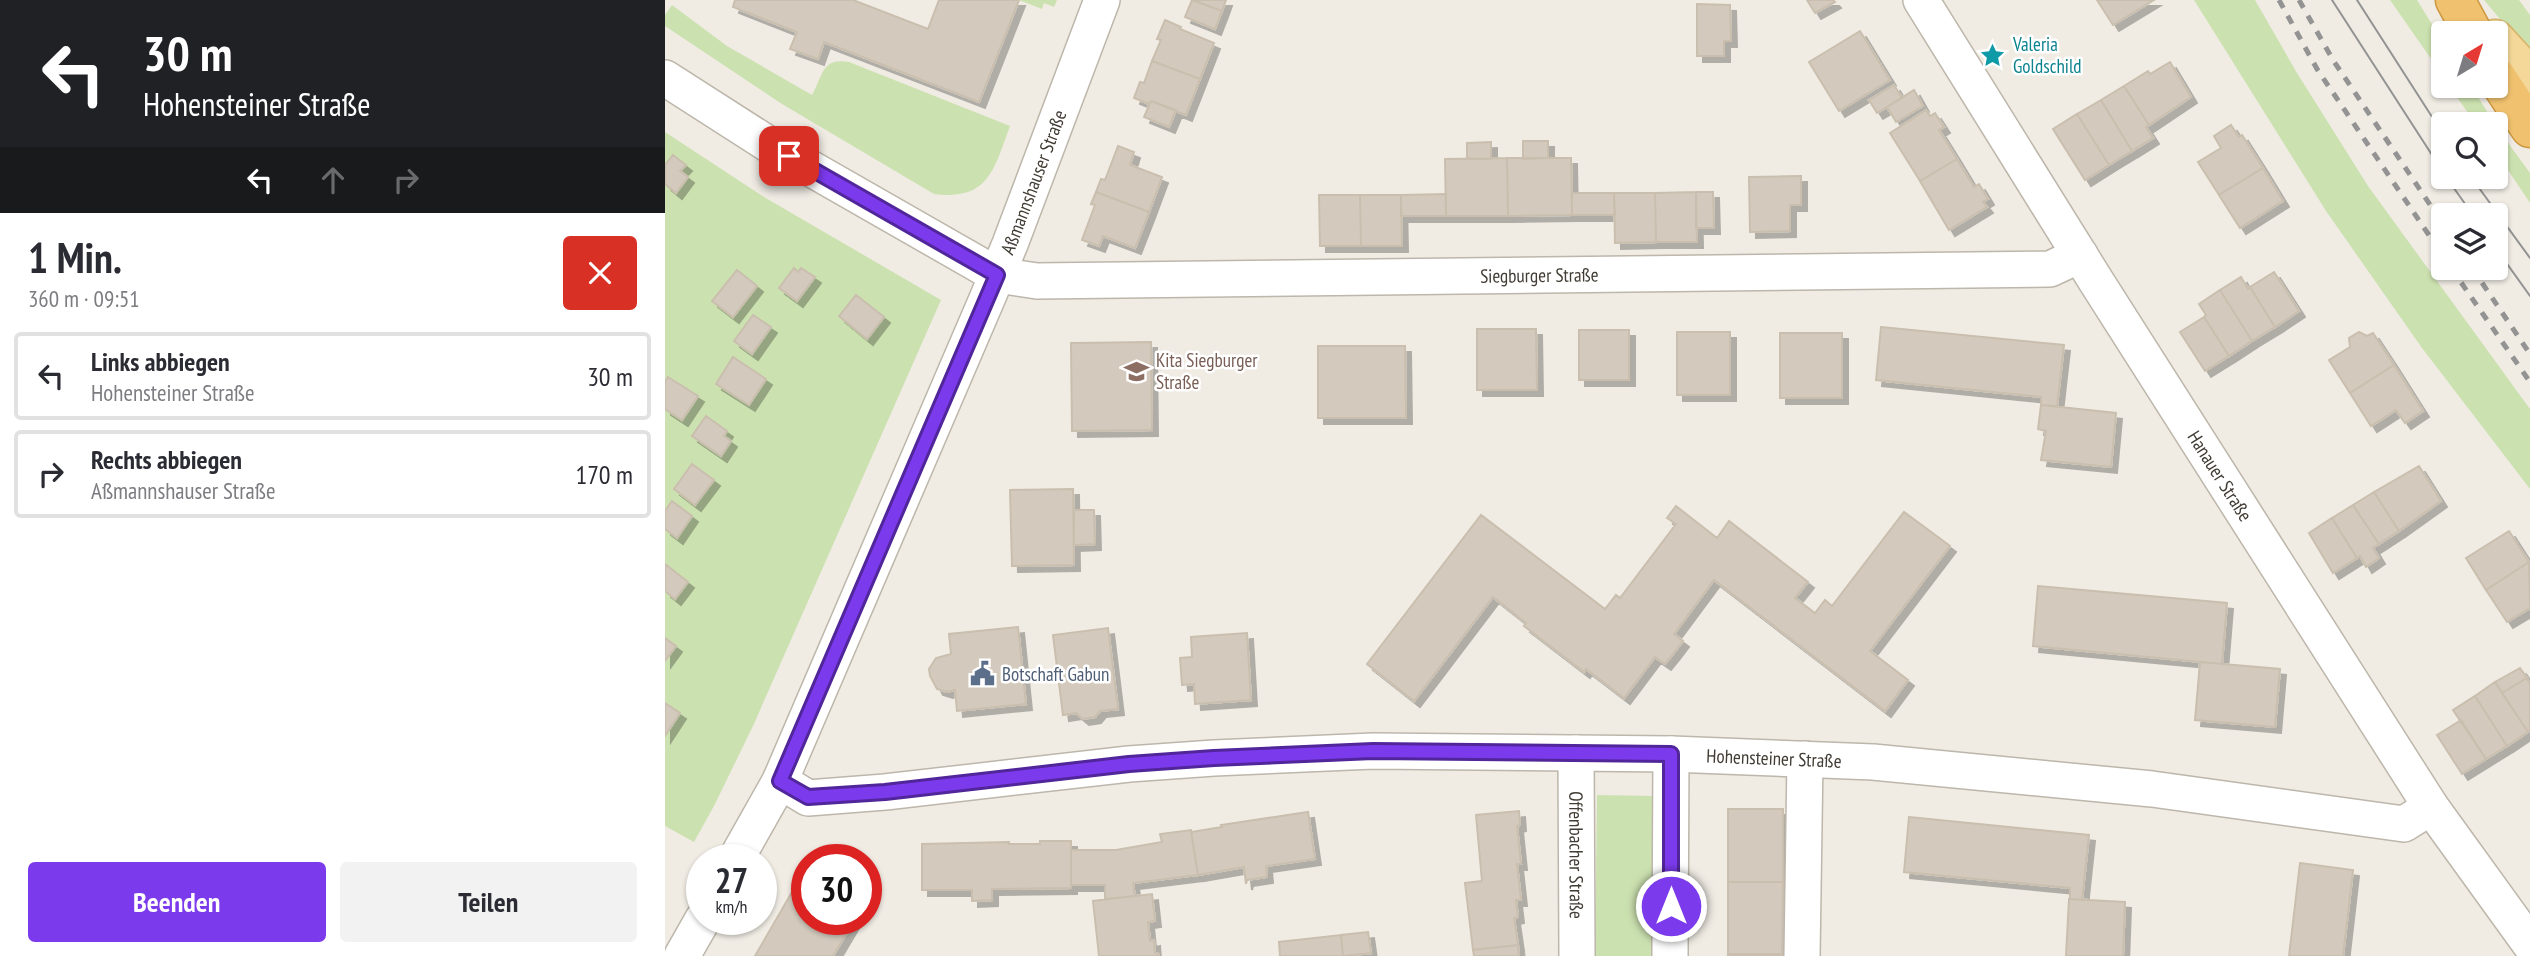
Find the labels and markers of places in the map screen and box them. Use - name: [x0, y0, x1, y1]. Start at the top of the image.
- place label: Valeria Goldschild: [2012, 32, 2082, 78]
- place icon: Valeria Goldschild: [1979, 41, 2007, 69]
- pin: [759, 126, 819, 186]
- place label: Kita Siegburger Straße: [1156, 348, 1258, 394]
- school or university icon: Kita Siegburger Straße: [1122, 357, 1150, 385]
- public building icon: Botschaft Gabun: [968, 660, 996, 688]
- place label: Botschaft Gabun: [1002, 662, 1109, 686]

